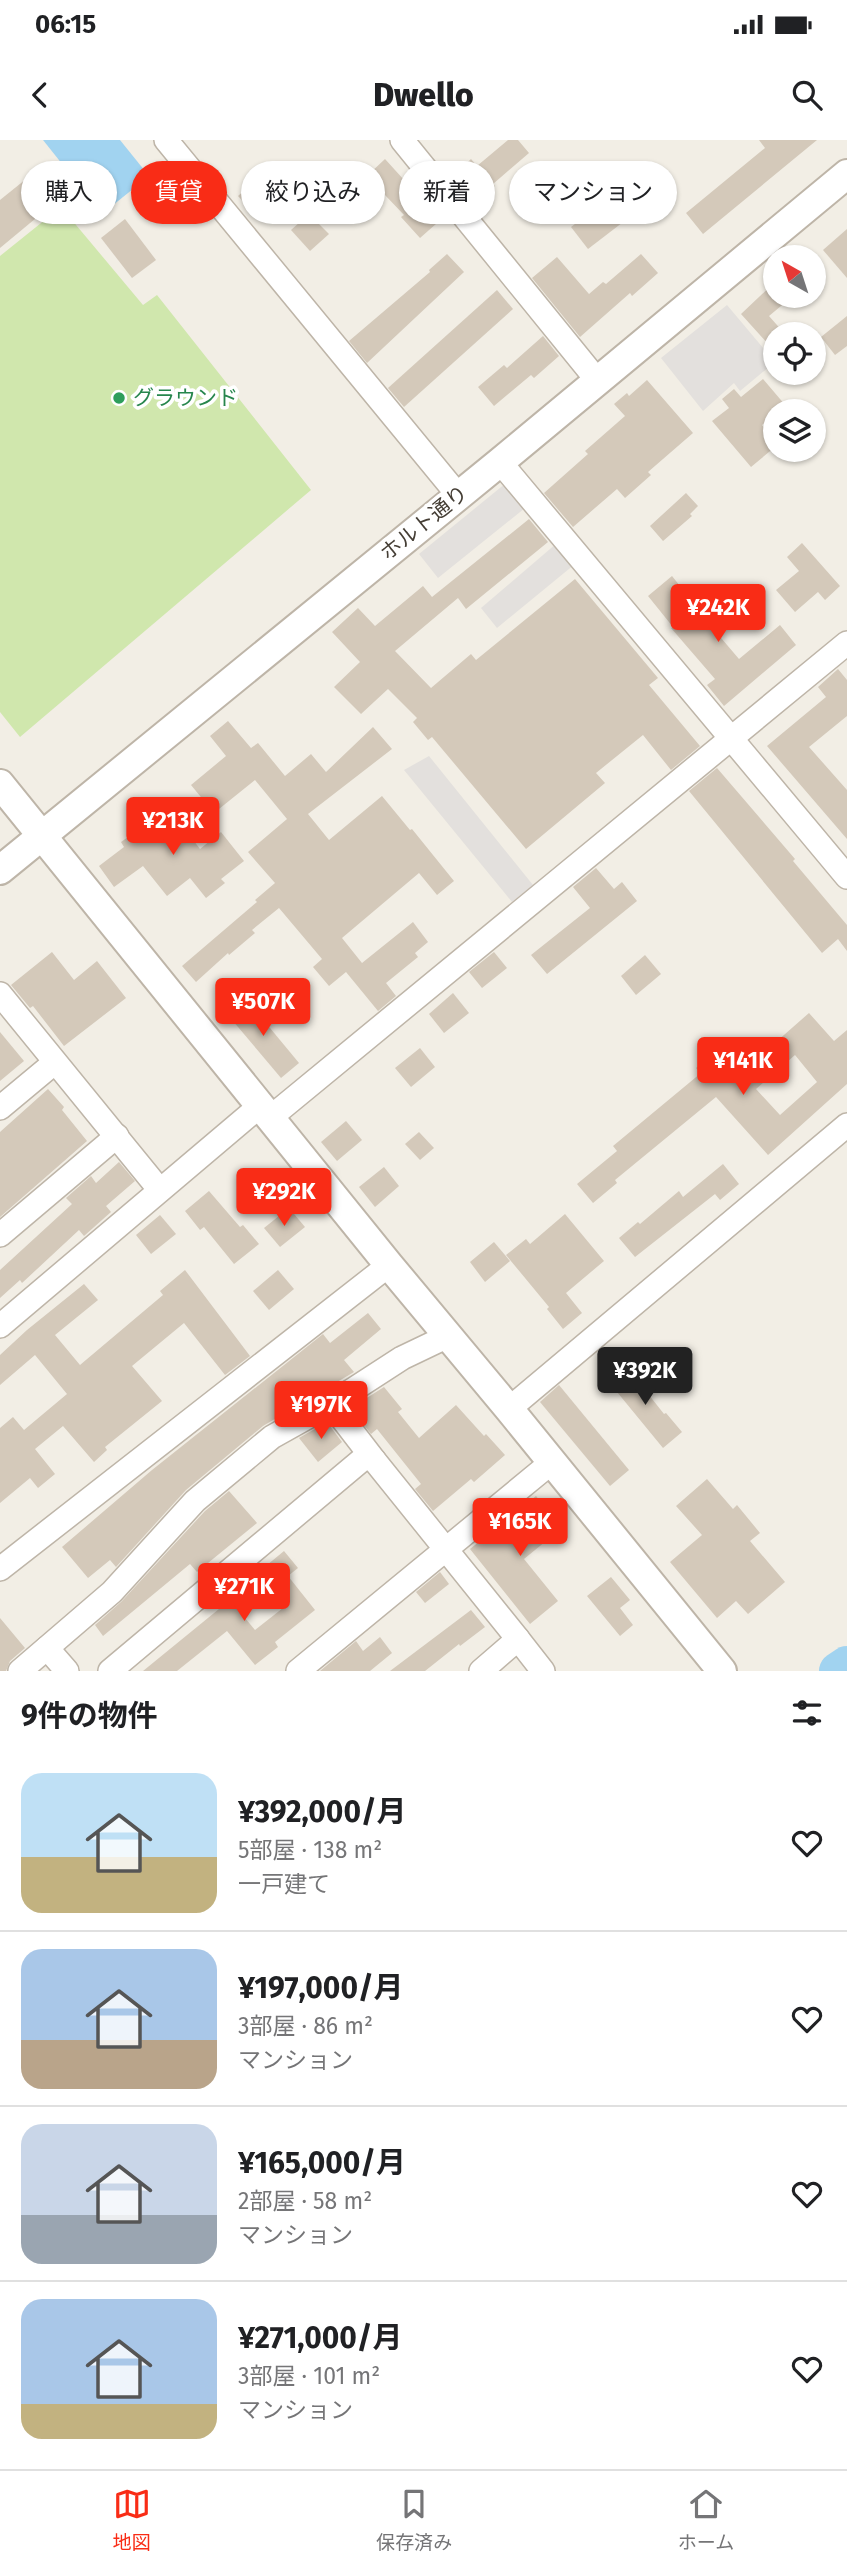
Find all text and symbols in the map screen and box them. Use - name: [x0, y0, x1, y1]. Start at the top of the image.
- text: 06:15: [35, 9, 96, 40]
- icon: back: [21, 76, 59, 114]
- text: Dwello: [373, 76, 474, 114]
- icon: search: [788, 76, 826, 114]
- chip: 購入: [21, 161, 117, 224]
- chip: 賃貸: [131, 161, 227, 224]
- chip: 絞り込み: [241, 161, 385, 224]
- chip: 新着: [399, 161, 495, 224]
- chip: マンション: [509, 161, 677, 224]
- north arrow: [763, 245, 826, 308]
- map controls: [763, 245, 826, 462]
- button: locate: [763, 322, 826, 385]
- place label: グラウンド: [133, 385, 238, 411]
- marker: グラウンド: [111, 390, 127, 406]
- button: layers: [763, 399, 826, 462]
- street label: ホルト通り: [375, 480, 473, 566]
- pin: ¥242K: [669, 584, 767, 644]
- text: ¥242K: [687, 593, 749, 621]
- pin: ¥213K: [124, 798, 222, 857]
- text: ¥213K: [142, 806, 204, 834]
- pin: ¥507K: [214, 978, 312, 1038]
- text: ¥507K: [231, 987, 295, 1015]
- pin: ¥141K: [694, 1038, 792, 1097]
- text: ¥141K: [713, 1046, 773, 1074]
- pin: ¥292K: [235, 1168, 333, 1228]
- text: ¥292K: [252, 1177, 316, 1205]
- pin: ¥392K: [596, 1348, 694, 1407]
- text: ¥392K: [613, 1356, 677, 1384]
- pin: ¥197K: [272, 1382, 370, 1441]
- text: ¥197K: [291, 1390, 351, 1418]
- pin: ¥165K: [471, 1498, 569, 1558]
- text: ¥165K: [489, 1507, 551, 1535]
- pin: ¥271K: [195, 1564, 293, 1623]
- text: ¥271K: [214, 1572, 274, 1600]
- icon: filters: [788, 1694, 826, 1732]
- text: 9件の物件: [21, 1698, 158, 1734]
- text: ¥392,000/月: [238, 1794, 407, 1830]
- icon: home: [77, 1801, 161, 1885]
- icon: heart: [788, 1824, 826, 1862]
- text: 5部屋 · 138 m²: [238, 1836, 382, 1864]
- text: 一戸建て: [238, 1870, 330, 1898]
- text: ¥197,000/月: [238, 1970, 404, 2006]
- icon: home: [77, 1977, 161, 2061]
- icon: heart: [788, 2000, 826, 2038]
- text: 3部屋 · 86 m²: [238, 2012, 373, 2040]
- text: マンション: [238, 2046, 353, 2074]
- text: ¥165,000/月: [238, 2145, 406, 2181]
- icon: home: [77, 2152, 161, 2236]
- icon: heart: [788, 2175, 826, 2213]
- text: 2部屋 · 58 m²: [238, 2187, 372, 2215]
- text: マンション: [238, 2221, 353, 2249]
- text: ¥271,000/月: [238, 2320, 402, 2356]
- icon: home: [77, 2327, 161, 2411]
- icon: heart: [788, 2350, 826, 2388]
- text: 3部屋 · 101 m²: [238, 2362, 380, 2390]
- text: マンション: [238, 2396, 353, 2424]
- tab: 地図: [113, 2485, 151, 2554]
- tab: 保存済み: [376, 2485, 452, 2554]
- tab: ホーム: [678, 2485, 734, 2554]

